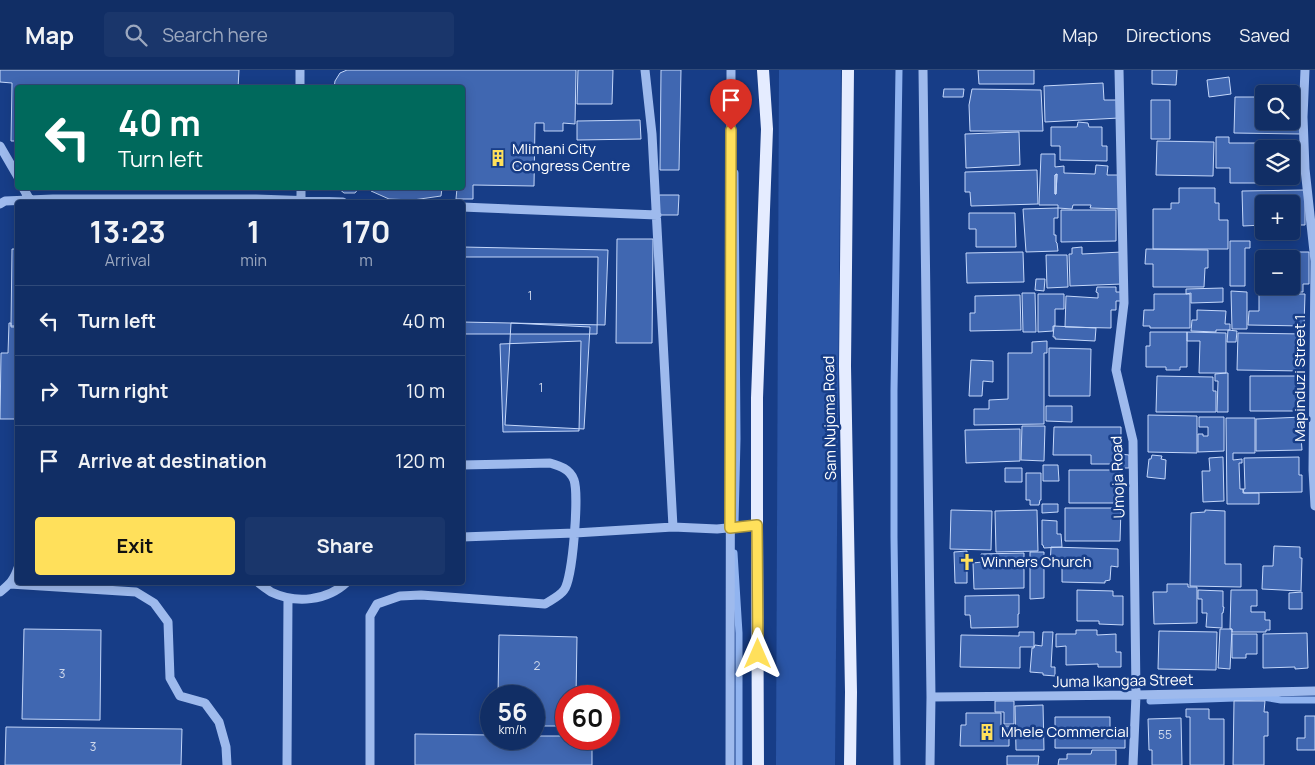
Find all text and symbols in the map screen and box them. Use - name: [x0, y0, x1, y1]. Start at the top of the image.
- search box: [104, 12, 454, 57]
- text: Map: [25, 18, 74, 51]
- icon: search: [122, 21, 150, 49]
- text: Search here: [162, 22, 268, 48]
- text: Map: [1062, 23, 1098, 47]
- text: Directions: [1126, 23, 1211, 47]
- text: Saved: [1239, 23, 1290, 47]
- pin: [710, 79, 752, 130]
- map controls: [1255, 85, 1300, 295]
- button: search: [1255, 85, 1300, 130]
- icon: arrive: [717, 86, 745, 114]
- text: 40 m: [118, 99, 201, 147]
- icon: left: [35, 105, 100, 170]
- place label: Mlimani City Congress Centre: [512, 138, 631, 176]
- button: layers: [1255, 140, 1300, 185]
- text: Turn left: [118, 144, 203, 174]
- building icon: Mlimani City Congress Centre: [488, 148, 508, 168]
- button: +: [1255, 195, 1300, 240]
- text: 13:23: [90, 211, 166, 252]
- text: 1: [247, 211, 260, 252]
- text: 170: [342, 211, 390, 252]
- text: Arrival: [105, 249, 150, 271]
- text: min: [240, 249, 267, 271]
- text: m: [359, 249, 373, 271]
- button: −: [1255, 250, 1300, 295]
- house number: 1: [528, 287, 532, 304]
- icon: left: [35, 307, 63, 335]
- text: Turn left: [78, 308, 156, 334]
- text: 40 m: [402, 308, 445, 334]
- street label: Mapinduzi Street 1: [1289, 314, 1310, 442]
- street label: Sam Nujoma Road: [818, 355, 841, 481]
- icon: right: [35, 377, 63, 405]
- text: Turn right: [78, 378, 168, 404]
- text: 10 m: [406, 378, 445, 404]
- house number: 1: [539, 379, 543, 396]
- street label: Umoja Road: [1106, 435, 1129, 519]
- icon: arrive: [35, 447, 63, 475]
- text: Arrive at destination: [78, 448, 267, 474]
- text: 120 m: [395, 448, 445, 474]
- button: Exit: [35, 517, 235, 575]
- button: Share: [245, 517, 445, 575]
- place label: Winners Church: [981, 551, 1092, 572]
- church icon: Winners Church: [957, 552, 977, 572]
- position arrow: [731, 627, 783, 679]
- house number: 2: [534, 657, 541, 674]
- house number: 3: [59, 665, 65, 682]
- street label: Juma Ikangaa Street: [1052, 669, 1194, 692]
- speed limit sign: 60: [555, 685, 620, 750]
- text: 56: [497, 694, 528, 729]
- text: km/h: [499, 721, 526, 738]
- place label: Mhele Commercial: [1001, 721, 1129, 742]
- building icon: Mhele Commercial: [977, 722, 997, 742]
- house number: 55: [1158, 726, 1172, 743]
- house number: 3: [90, 738, 96, 755]

